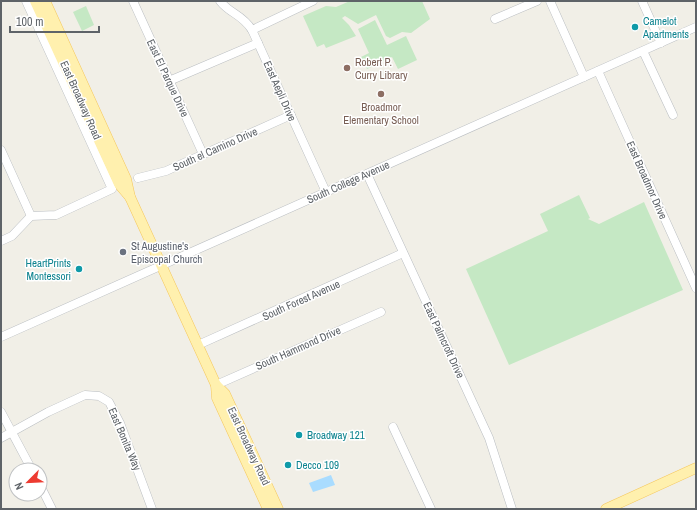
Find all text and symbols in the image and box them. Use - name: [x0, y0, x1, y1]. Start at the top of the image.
- scale bar: [10, 8, 99, 34]
- text: 100 m: [16, 14, 43, 30]
- place label: Camelot Apartments: [642, 14, 690, 41]
- marker: Camelot Apartments: [630, 22, 640, 32]
- street label: East El Parque Drive: [144, 37, 192, 119]
- place label: Robert P. Curry Library: [355, 55, 408, 82]
- street label: East Broadway Road: [57, 58, 105, 142]
- street label: East Aepli Drive: [260, 59, 300, 123]
- marker: Robert P. Curry Library: [342, 63, 352, 73]
- marker: Broadmor Elementary School: [376, 89, 386, 99]
- place label: Broadmor Elementary School: [343, 100, 419, 127]
- street label: South el Camino Drive: [170, 124, 260, 174]
- street label: East Broadmor Drive: [623, 139, 671, 221]
- street label: South College Avenue: [304, 157, 392, 207]
- place label: St Augustine's Episcopal Church: [131, 239, 202, 266]
- marker: St Augustine's Episcopal Church: [118, 247, 128, 257]
- place label: HeartPrints Montessori: [25, 256, 71, 283]
- marker: HeartPrints Montessori: [74, 264, 84, 274]
- street label: South Forest Avenue: [260, 277, 342, 323]
- street label: East Palmcroft Drive: [420, 300, 468, 380]
- street label: South Hammond Drive: [253, 323, 343, 373]
- street label: East Bonita Way: [105, 405, 145, 473]
- street label: East Broadway Road: [225, 405, 273, 487]
- place label: Broadway 121: [307, 428, 365, 442]
- marker: Broadway 121: [294, 430, 304, 440]
- place label: Decco 109: [296, 458, 339, 472]
- marker: Decco 109: [283, 460, 293, 470]
- north arrow: [8, 462, 48, 502]
- text: N: [11, 480, 27, 492]

